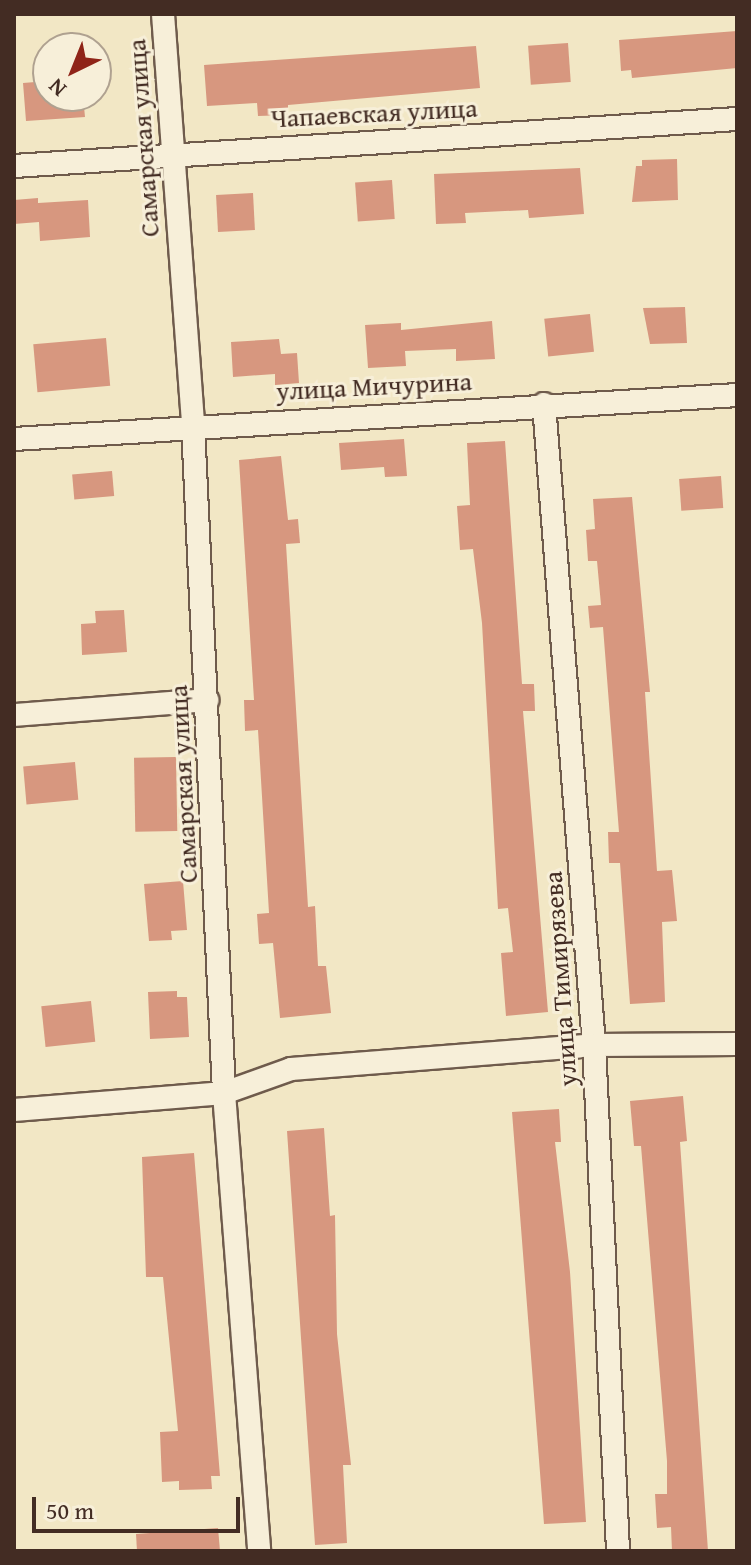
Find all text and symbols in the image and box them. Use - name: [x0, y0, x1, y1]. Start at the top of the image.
- north arrow: [32, 32, 112, 112]
- street label: Самарская улица: [121, 38, 165, 238]
- text: N: [41, 71, 73, 105]
- street label: Чапаевская улица: [270, 92, 478, 134]
- street label: улица Мичурина: [275, 365, 473, 407]
- street label: Самарская улица: [162, 684, 204, 884]
- street label: улица Тимирязева: [537, 870, 583, 1088]
- scale bar: [36, 1481, 244, 1531]
- text: 50 m: [46, 1493, 94, 1528]

